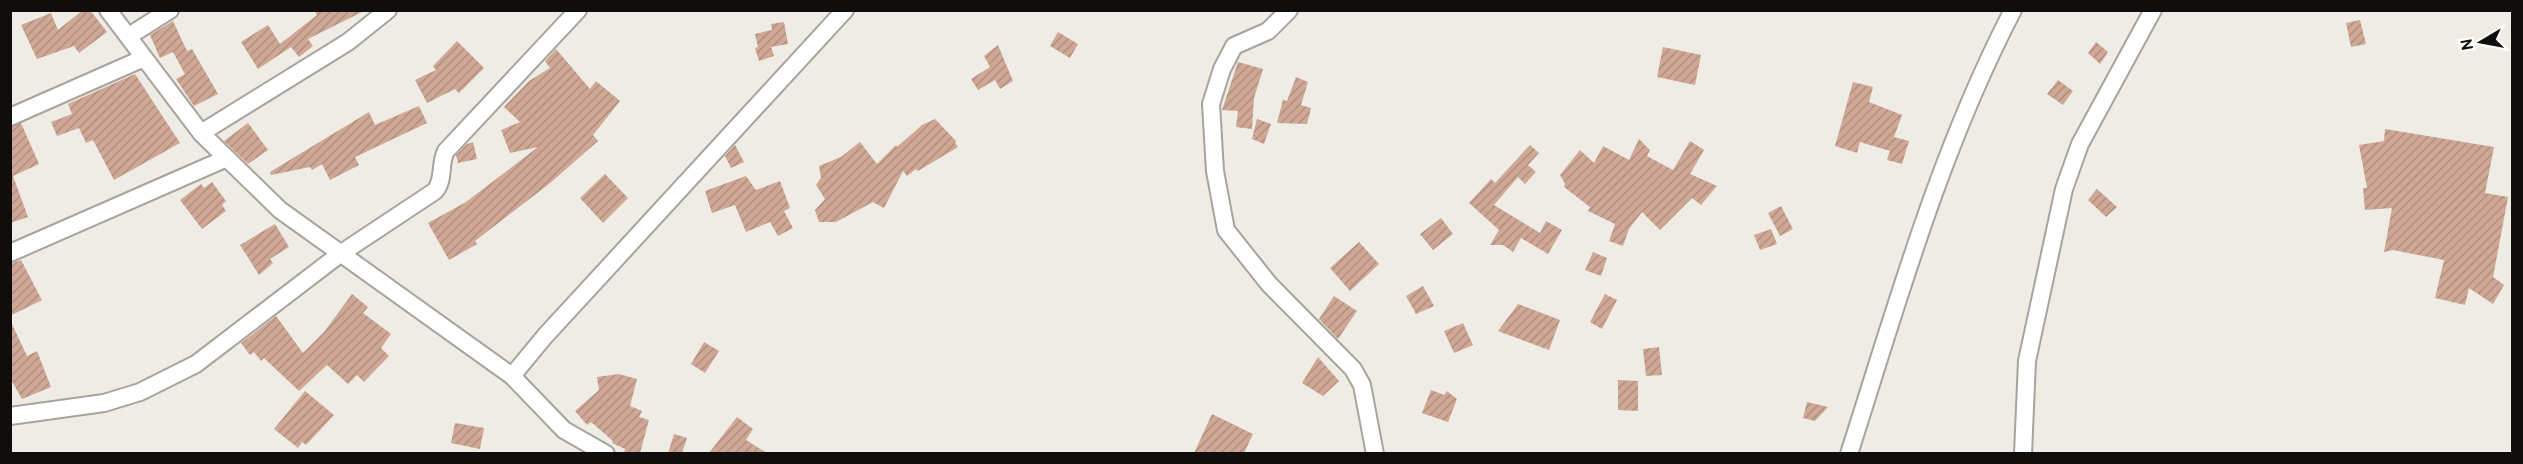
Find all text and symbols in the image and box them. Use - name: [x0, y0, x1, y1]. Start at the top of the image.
- north arrow: [2451, 12, 2511, 72]
- text: N: [2457, 37, 2479, 52]

